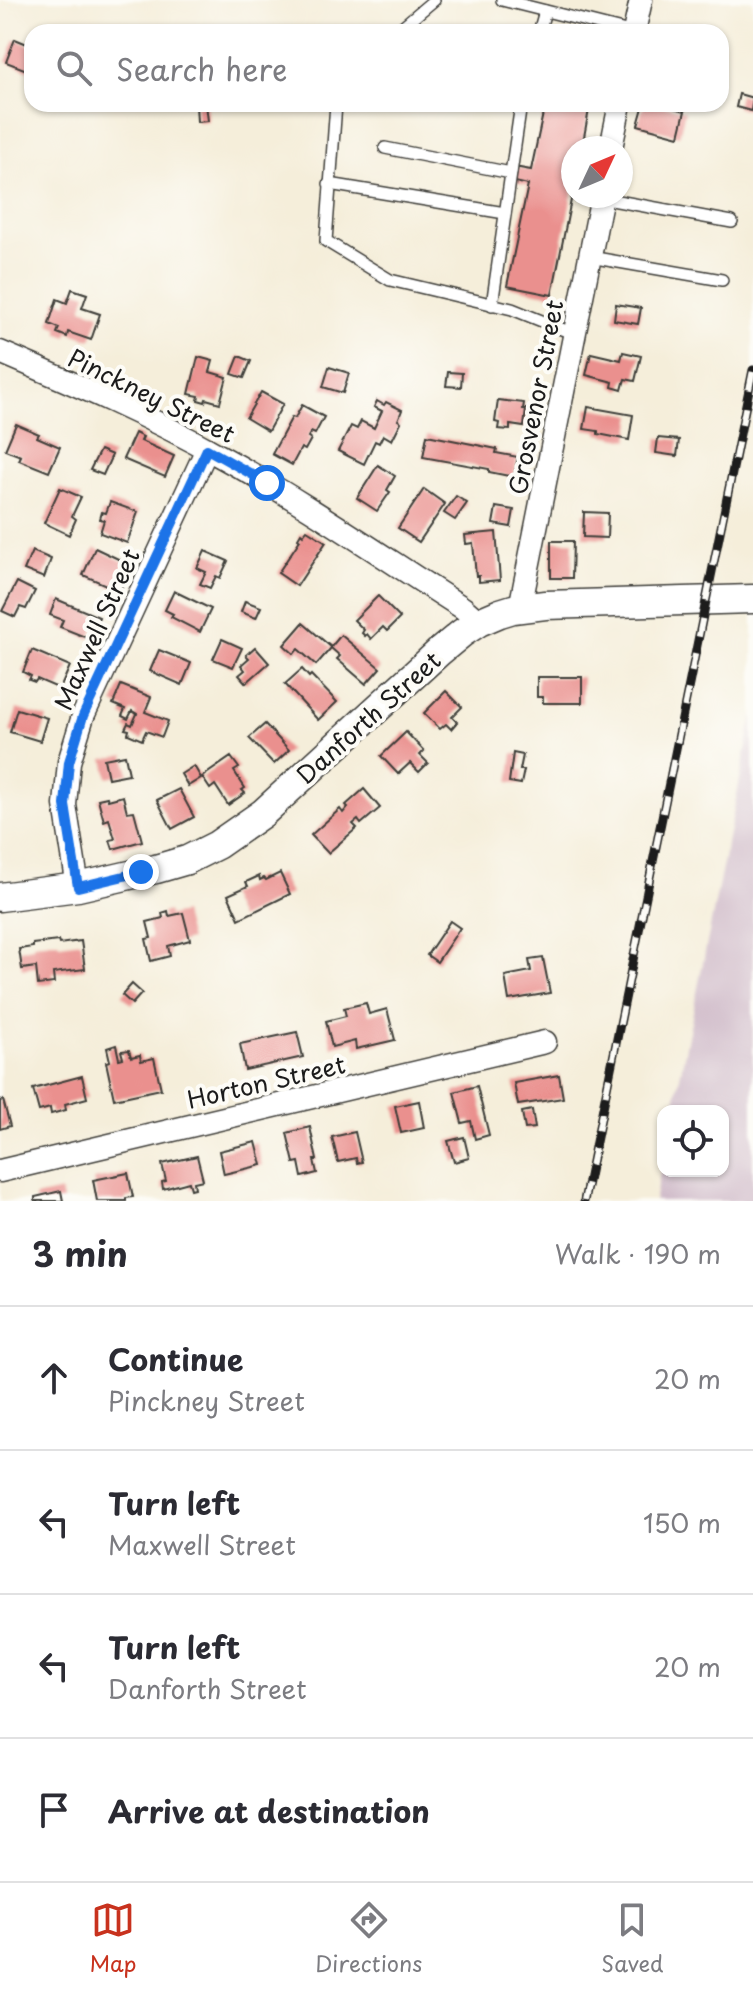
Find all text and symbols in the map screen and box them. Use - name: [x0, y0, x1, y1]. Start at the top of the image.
- search box: [24, 24, 729, 112]
- icon: search: [52, 46, 96, 90]
- text: Search here: [116, 46, 288, 91]
- north arrow: [561, 136, 633, 208]
- street label: Grosvenor Street: [498, 296, 572, 497]
- street label: Pinckney Street: [62, 339, 242, 451]
- route start: [249, 465, 285, 501]
- street label: Maxwell Street: [44, 542, 148, 715]
- street label: Danforth Street: [288, 642, 448, 792]
- route end: [123, 854, 159, 890]
- street label: Horton Street: [183, 1045, 349, 1117]
- map controls: [657, 1105, 729, 1177]
- button: locate: [657, 1105, 729, 1177]
- text: 3 min: [32, 1227, 128, 1279]
- text: Walk · 190 m: [555, 1234, 721, 1273]
- text: Continue: [108, 1336, 243, 1381]
- icon: ahead: [32, 1356, 76, 1400]
- text: 20 m: [654, 1359, 721, 1398]
- text: Pinckney Street: [108, 1381, 305, 1420]
- text: Turn left: [108, 1480, 240, 1525]
- icon: left: [32, 1500, 76, 1544]
- text: 150 m: [643, 1503, 721, 1542]
- text: Maxwell Street: [108, 1525, 296, 1564]
- text: Turn left: [108, 1624, 240, 1669]
- icon: left: [32, 1644, 76, 1688]
- text: 20 m: [654, 1647, 721, 1686]
- text: Danforth Street: [108, 1669, 307, 1708]
- icon: arrive: [32, 1788, 76, 1832]
- text: Arrive at destination: [108, 1788, 430, 1833]
- tab: Map: [89, 1898, 136, 1979]
- tab: Directions: [315, 1898, 422, 1979]
- tab: Saved: [601, 1898, 664, 1979]

